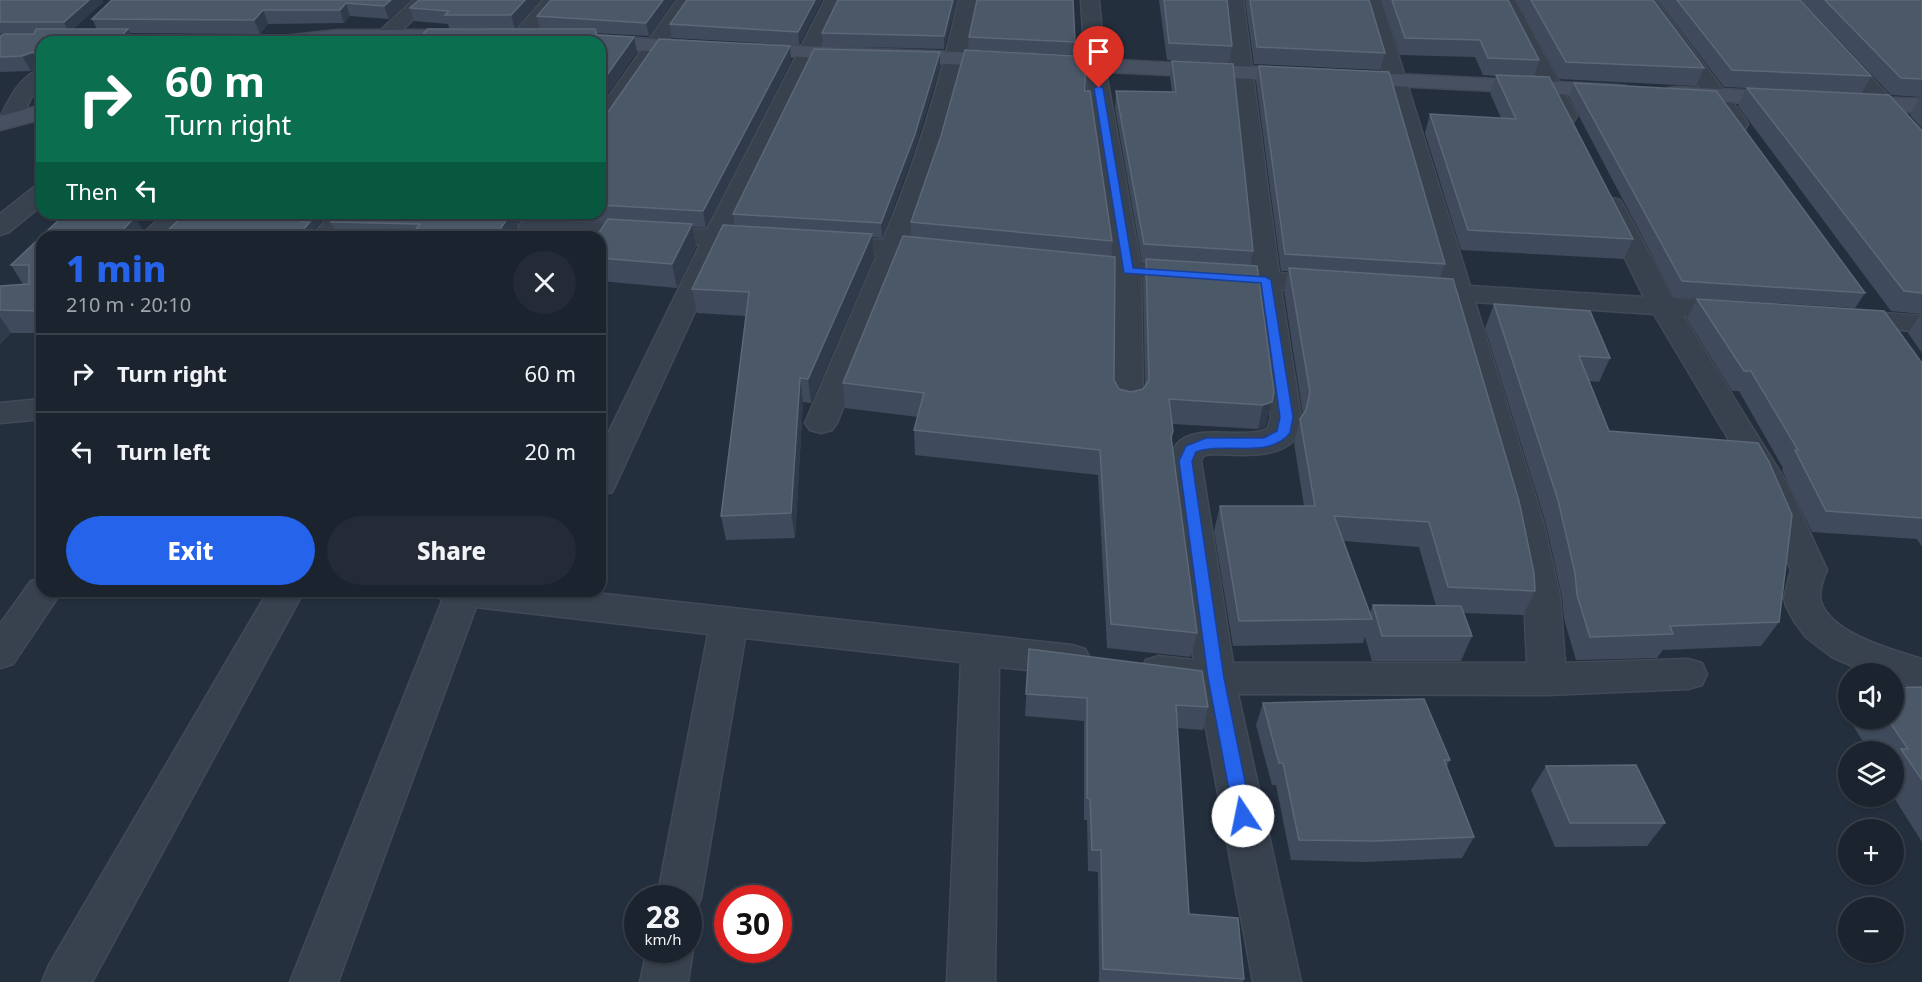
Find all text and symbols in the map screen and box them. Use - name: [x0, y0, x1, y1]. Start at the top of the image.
- pin: [1073, 26, 1124, 88]
- icon: arrive: [1082, 35, 1115, 68]
- text: 60 m: [165, 52, 265, 109]
- icon: right: [66, 60, 144, 138]
- text: Turn right: [165, 106, 291, 143]
- icon: left: [130, 174, 163, 207]
- text: Then: [66, 176, 118, 206]
- text: 1 min: [66, 244, 167, 293]
- button: close: [513, 251, 576, 314]
- text: 210 m · 20:10: [66, 291, 191, 318]
- icon: right: [66, 357, 99, 390]
- text: Turn right: [117, 358, 227, 388]
- text: 60 m: [525, 358, 576, 388]
- icon: left: [66, 435, 99, 468]
- text: Turn left: [117, 436, 211, 466]
- text: 20 m: [525, 436, 576, 466]
- button: Exit: [66, 516, 315, 585]
- button: Share: [327, 516, 576, 585]
- map controls: [1838, 663, 1904, 963]
- button: sound: [1838, 663, 1904, 729]
- button: layers: [1838, 741, 1904, 807]
- position arrow: [1211, 784, 1275, 848]
- button: +: [1838, 819, 1904, 885]
- speed limit sign: 30: [714, 885, 792, 963]
- text: 28: [646, 896, 680, 937]
- button: −: [1838, 897, 1904, 963]
- text: km/h: [645, 929, 681, 949]

